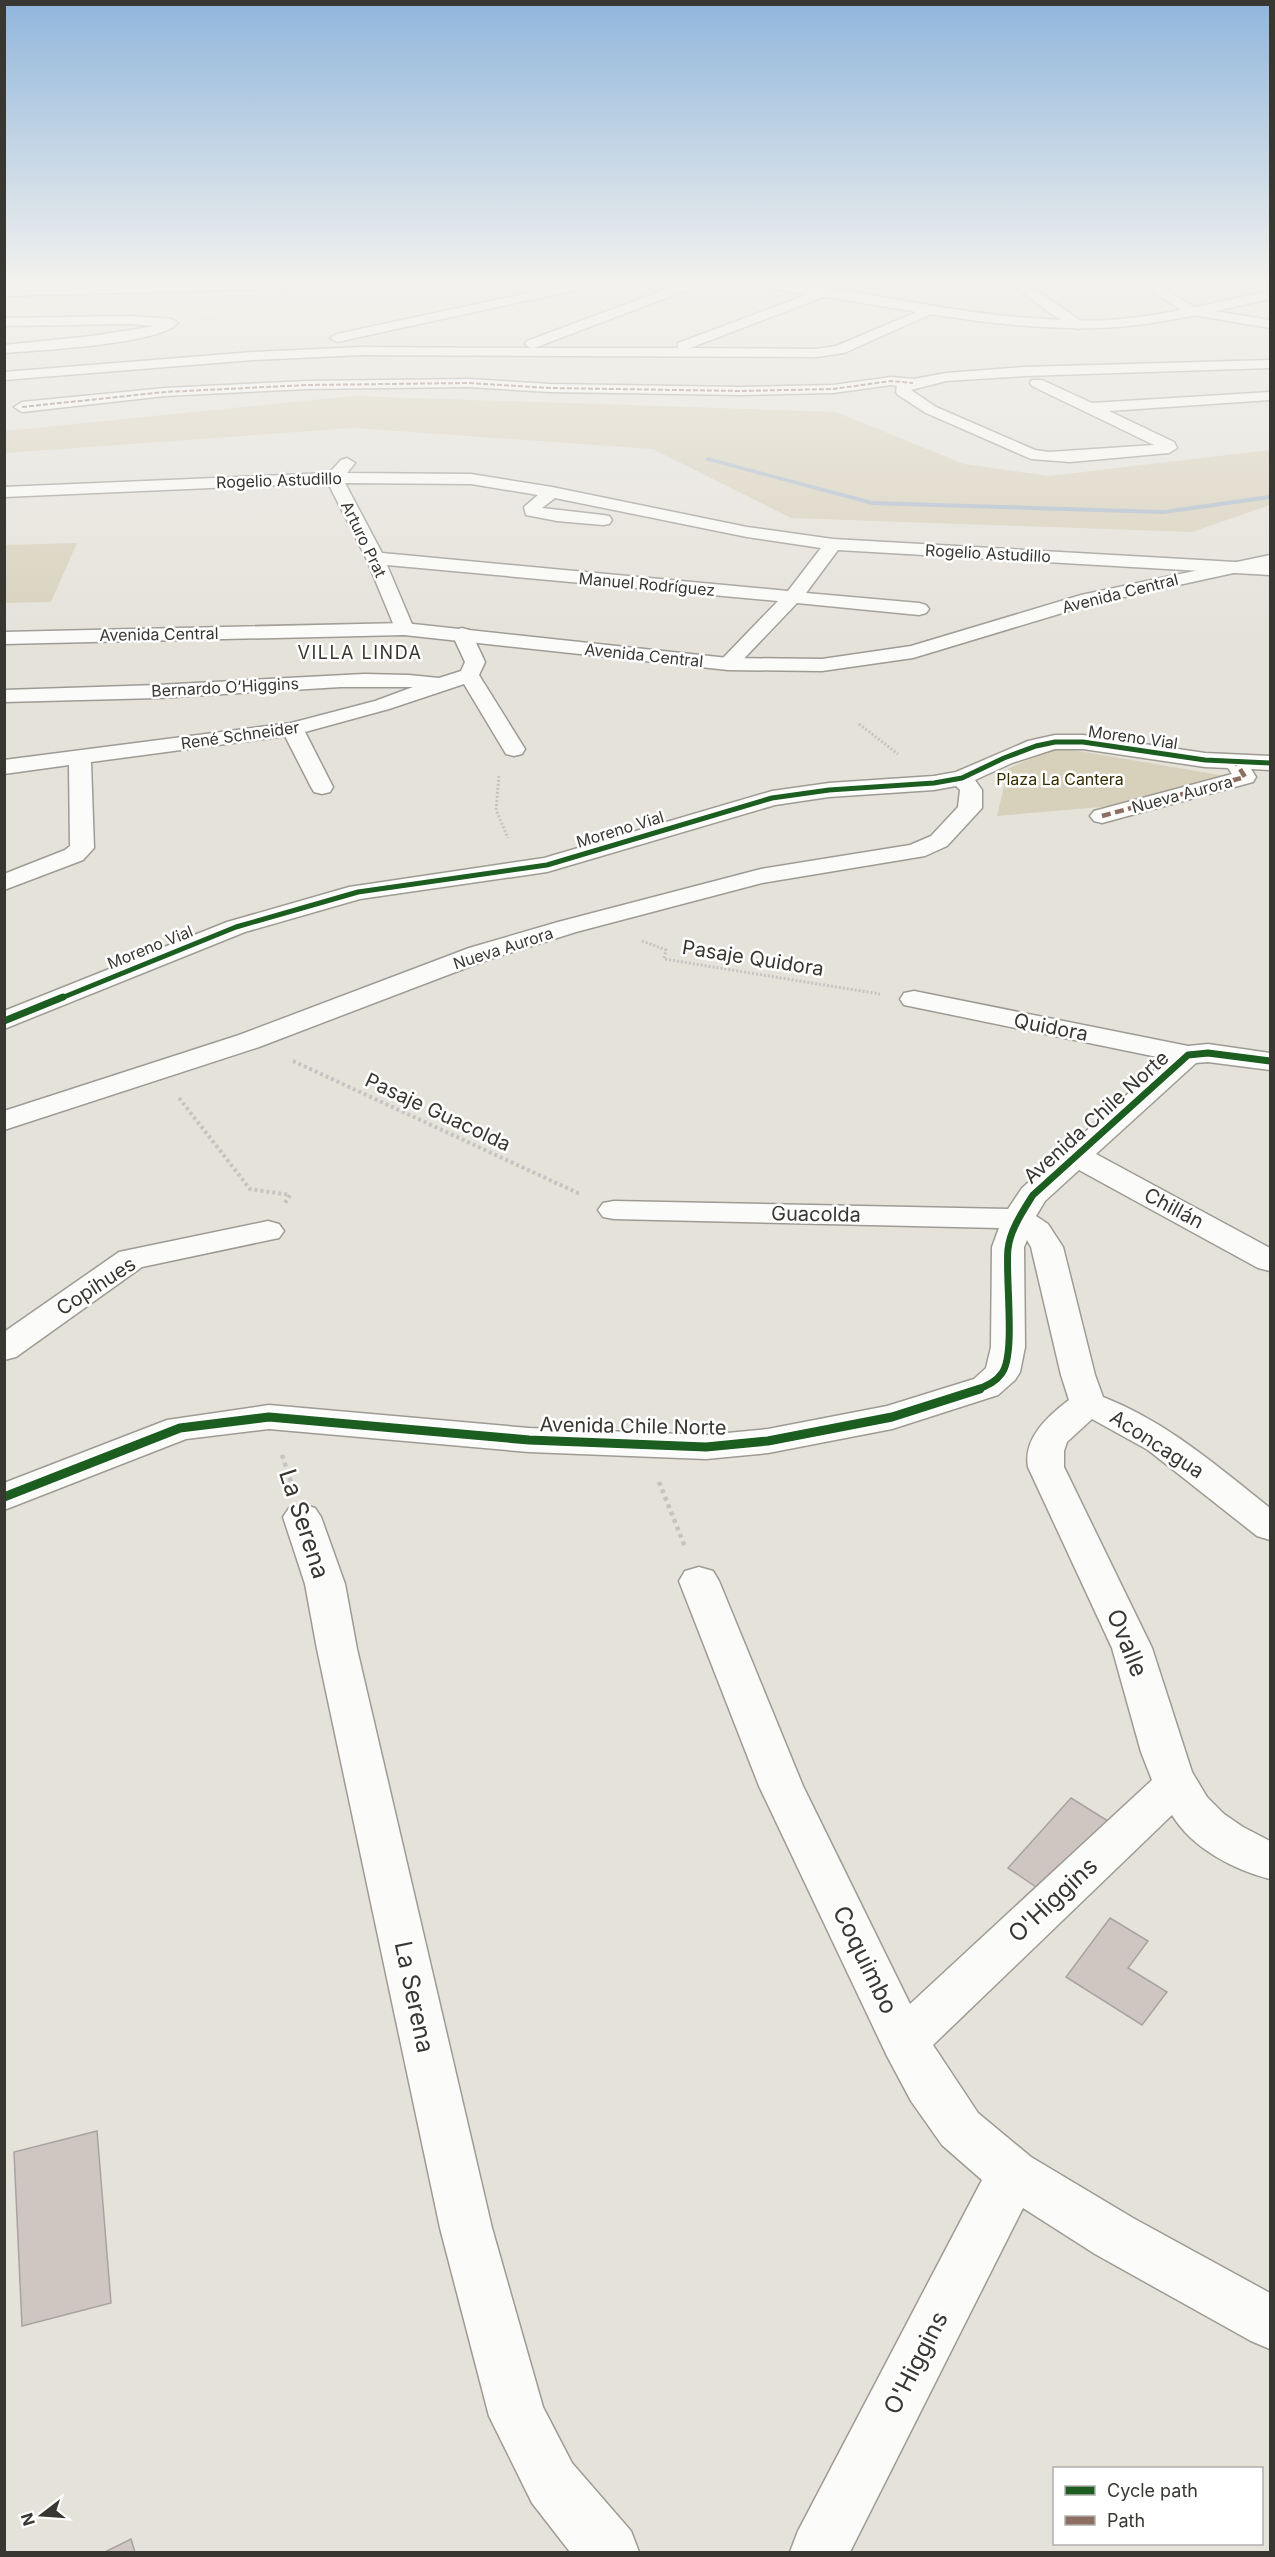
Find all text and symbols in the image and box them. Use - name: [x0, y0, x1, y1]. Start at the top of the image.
- street label: Rogelio Astudillo: [216, 468, 342, 492]
- street label: Arturo Prat: [337, 498, 391, 580]
- street label: Rogelio Astudillo: [925, 540, 1051, 566]
- street label: Manuel Rodríguez: [578, 568, 716, 600]
- street label: Avenida Central: [1060, 569, 1180, 617]
- street label: Avenida Central: [99, 623, 219, 645]
- street label: Avenida Central: [584, 639, 704, 671]
- district label: VILLA LINDA: [298, 642, 422, 663]
- street label: Bernardo O’Higgins: [151, 673, 299, 701]
- street label: René Schneider: [180, 717, 300, 753]
- street label: Moreno Vial: [1087, 721, 1179, 753]
- park label: Plaza La Cantera: [996, 769, 1124, 789]
- street label: Nueva Aurora: [1129, 771, 1235, 817]
- street label: Moreno Vial: [574, 806, 666, 852]
- street label: Moreno Vial: [104, 921, 196, 973]
- street label: Nueva Aurora: [451, 922, 555, 974]
- street label: Pasaje Quidora: [681, 935, 825, 981]
- street label: Quidora: [1012, 1008, 1090, 1046]
- street label: Avenida Chile Norte: [1018, 1046, 1174, 1188]
- street label: Pasaje Guacolda: [361, 1068, 515, 1156]
- street label: Chillán: [1140, 1182, 1208, 1234]
- street label: Guacolda: [771, 1201, 861, 1227]
- street label: Copihues: [52, 1252, 140, 1320]
- street label: Aconcagua: [1106, 1405, 1208, 1483]
- street label: Avenida Chile Norte: [539, 1412, 727, 1440]
- street label: La Serena: [273, 1465, 336, 1582]
- street label: Ovalle: [1101, 1605, 1154, 1681]
- street label: O'Higgins: [1002, 1851, 1103, 1948]
- street label: Coquimbo: [827, 1901, 904, 2019]
- street label: La Serena: [389, 1938, 440, 2055]
- street label: O'Higgins: [877, 2307, 954, 2419]
- legend: [1053, 2467, 1263, 2545]
- text: Cycle path: [1107, 2480, 1198, 2501]
- north arrow: [12, 2485, 72, 2545]
- text: Path: [1107, 2510, 1145, 2531]
- text: N: [16, 2511, 39, 2528]

